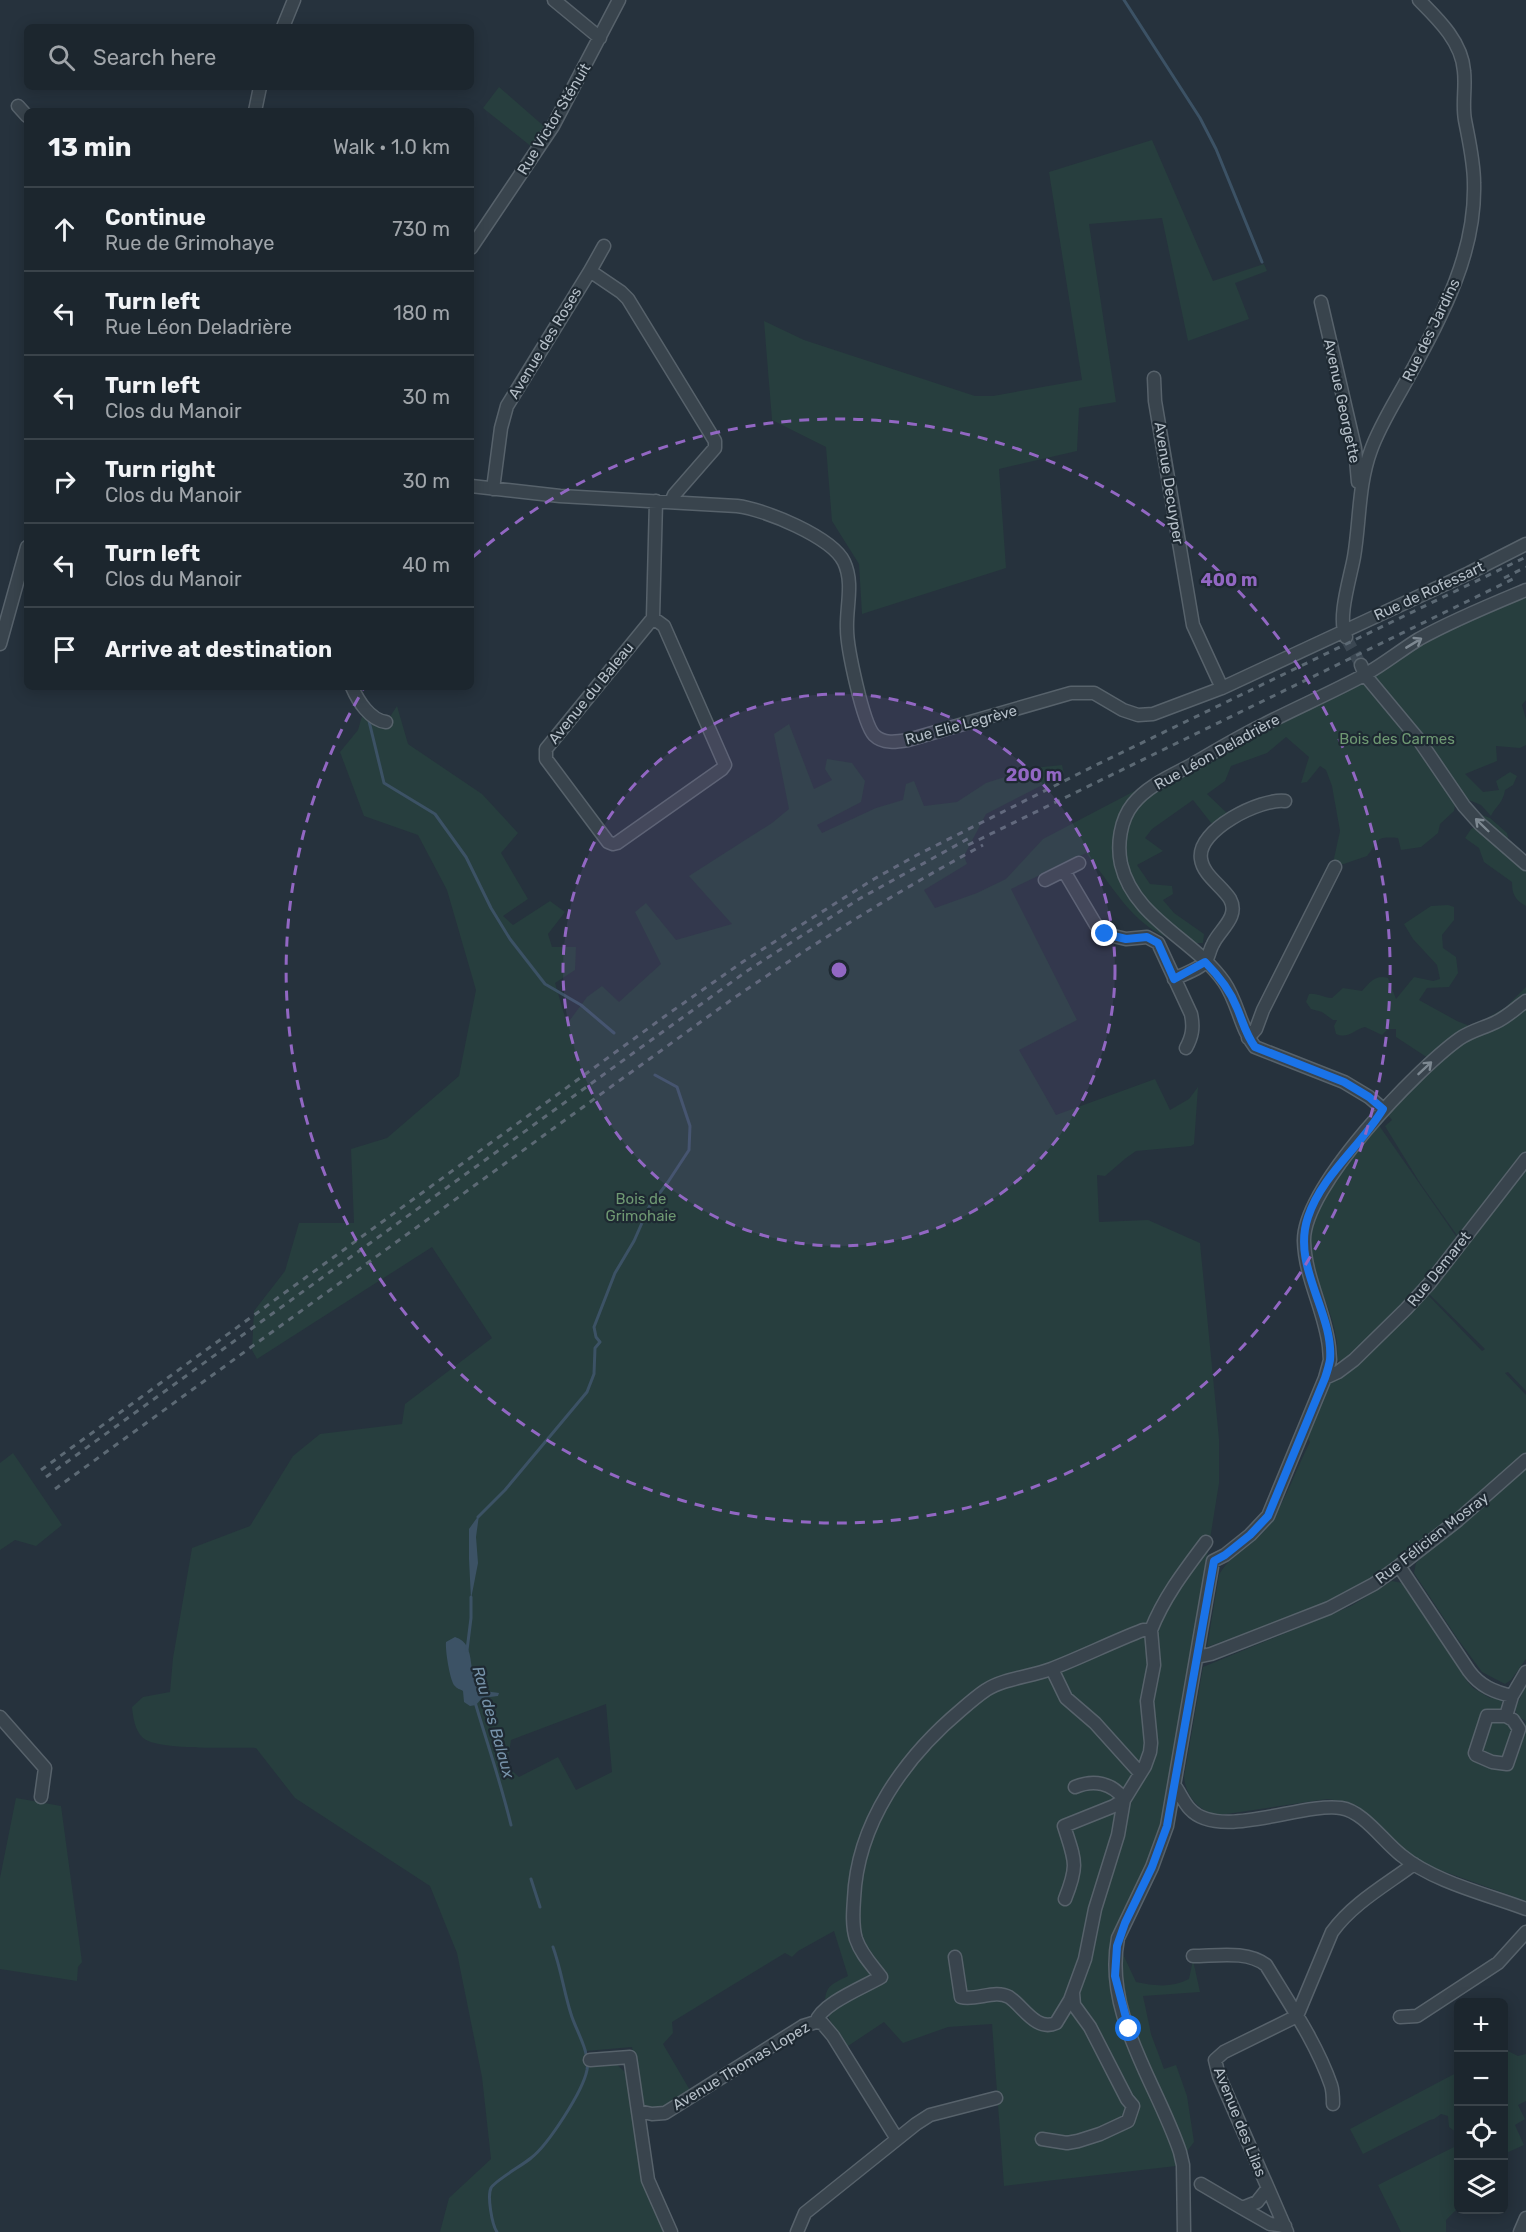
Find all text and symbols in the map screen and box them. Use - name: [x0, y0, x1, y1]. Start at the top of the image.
- search box: [24, 24, 474, 90]
- icon: search: [45, 41, 78, 74]
- text: Search here: [93, 44, 216, 71]
- street label: Rue Victor Sténuit: [514, 60, 594, 178]
- text: 13 min: [48, 132, 132, 163]
- text: Walk · 1.0 km: [333, 135, 450, 159]
- text: Continue: [105, 204, 206, 231]
- icon: ahead: [48, 213, 81, 246]
- text: 730 m: [392, 217, 450, 241]
- text: Rue de Grimohaye: [105, 231, 274, 255]
- street label: Rue des Jardins: [1398, 275, 1464, 384]
- street label: Avenue des Roses: [505, 284, 586, 402]
- text: Turn left: [105, 288, 200, 315]
- icon: left: [48, 297, 81, 330]
- text: 180 m: [393, 301, 450, 325]
- text: Rue Léon Deladrière: [105, 315, 292, 339]
- street label: Avenue Georgette: [1320, 337, 1364, 465]
- text: Turn left: [105, 372, 200, 399]
- icon: left: [48, 381, 81, 414]
- text: 30 m: [403, 385, 450, 409]
- text: Clos du Manoir: [105, 399, 242, 423]
- street label: Avenue Decuyper: [1150, 421, 1188, 546]
- text: Turn right: [105, 456, 215, 483]
- icon: right: [48, 465, 81, 498]
- text: 30 m: [403, 469, 450, 493]
- text: Clos du Manoir: [105, 483, 242, 507]
- text: Turn left: [105, 540, 200, 567]
- icon: left: [48, 549, 81, 582]
- text: 40 m: [402, 553, 450, 577]
- street label: Rue de Rofessart: [1371, 558, 1487, 624]
- text: Clos du Manoir: [105, 567, 242, 591]
- text: 400 m: [1200, 569, 1258, 591]
- icon: arrive: [48, 633, 81, 666]
- text: Arrive at destination: [105, 636, 332, 663]
- one-way arrow: [1405, 636, 1422, 648]
- street label: Avenue du Baleau: [545, 639, 637, 747]
- street label: Rue Elie Legrève: [903, 701, 1019, 749]
- street label: Rue Léon Deladrière: [1151, 710, 1283, 794]
- park label: Bois des Carmes: [1339, 730, 1455, 748]
- text: 200 m: [1006, 764, 1062, 786]
- one-way arrow: [1475, 818, 1490, 832]
- route end: [1091, 920, 1117, 946]
- centre of rings: [829, 960, 849, 980]
- one-way arrow: [1418, 1061, 1433, 1075]
- park label: Bois de Grimohaie: [606, 1190, 676, 1225]
- street label: Rue Demaret: [1403, 1228, 1475, 1310]
- street label: Rue Félicien Mosray: [1372, 1488, 1492, 1588]
- water label: Rau des Balaux: [468, 1664, 519, 1781]
- map controls: [1454, 1998, 1508, 2214]
- button: +: [1454, 1998, 1508, 2052]
- route start: [1115, 2015, 1141, 2041]
- street label: Avenue Thomas Lopez: [669, 2018, 813, 2114]
- button: −: [1454, 2052, 1508, 2106]
- street label: Avenue des Lilas: [1210, 2065, 1270, 2180]
- button: locate: [1454, 2106, 1508, 2160]
- button: layers: [1454, 2160, 1508, 2214]

